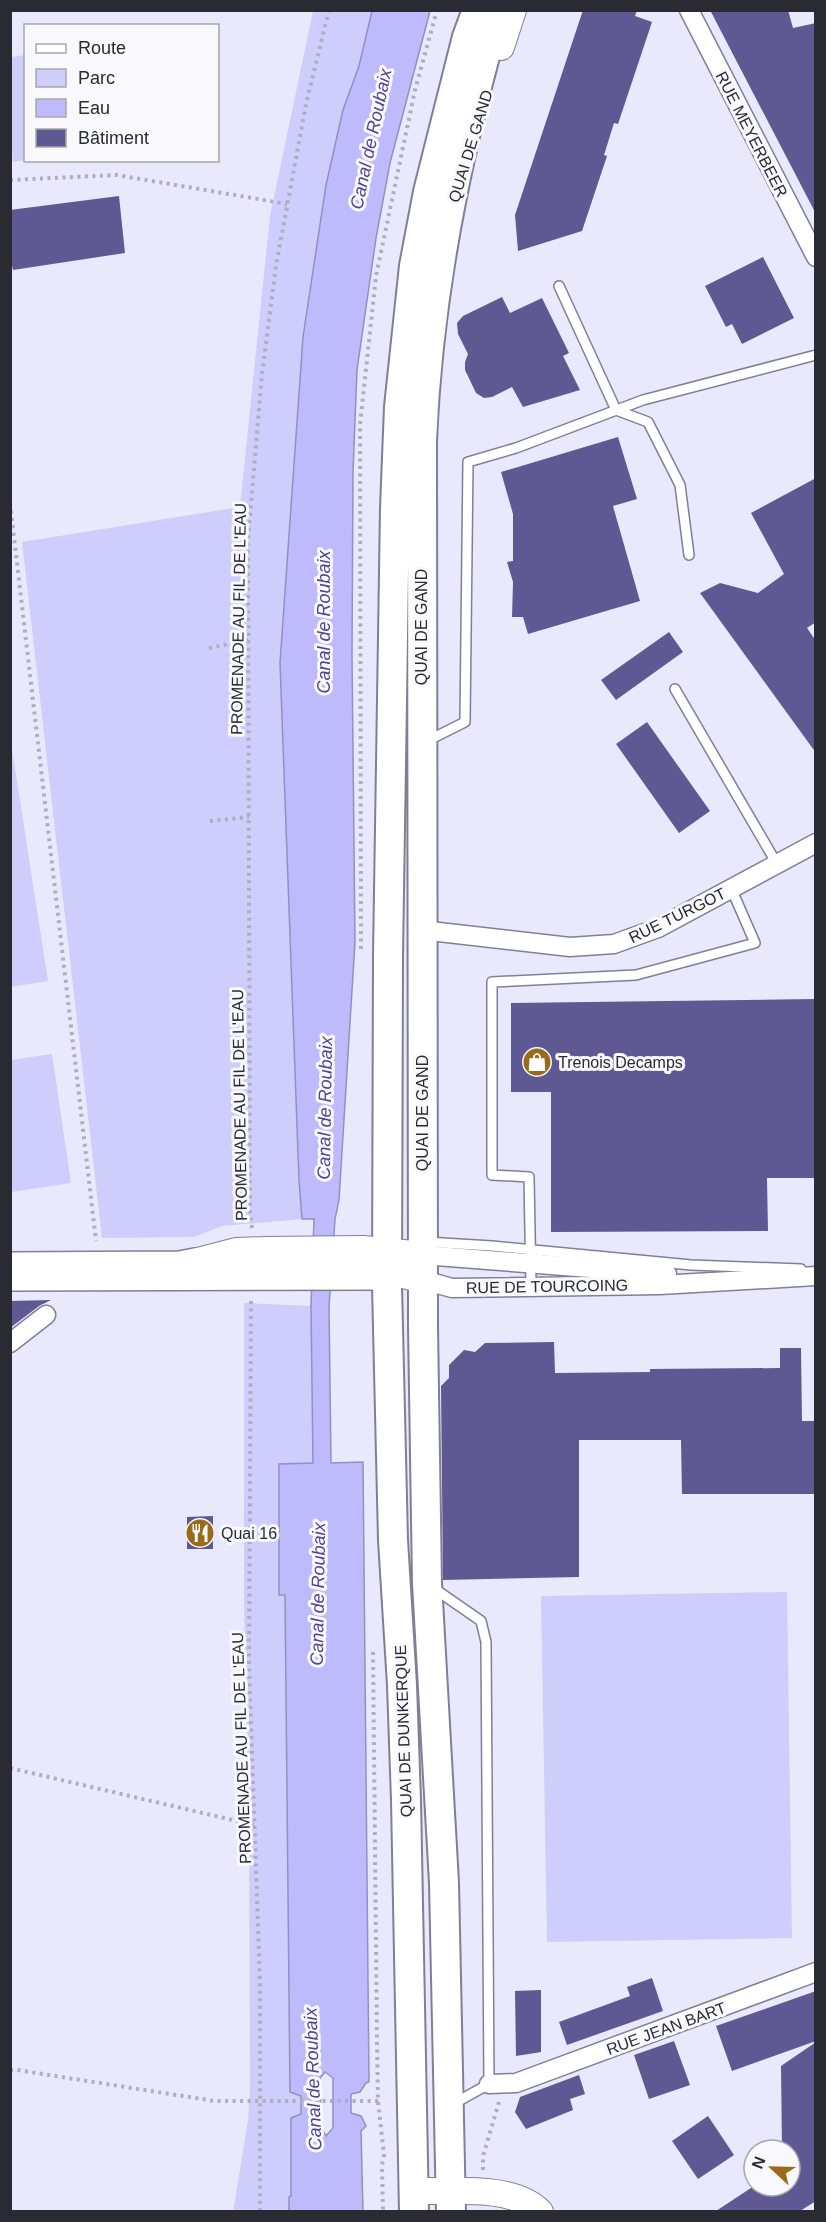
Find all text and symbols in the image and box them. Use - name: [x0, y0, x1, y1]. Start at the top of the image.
- legend: [24, 24, 219, 162]
- text: Route: [78, 38, 126, 58]
- water label: Canal de Roubaix: [346, 66, 396, 211]
- text: Parc: [78, 68, 115, 88]
- street label: RUE MEYERBEER: [712, 69, 791, 200]
- street label: QUAI DE GAND: [445, 88, 496, 204]
- text: Eau: [78, 98, 110, 118]
- text: Bâtiment: [78, 128, 149, 148]
- street label: PROMENADE AU FIL DE L'EAU: [228, 503, 249, 735]
- water label: Canal de Roubaix: [314, 549, 334, 694]
- street label: QUAI DE GAND: [413, 569, 430, 685]
- street label: RUE TURGOT: [626, 885, 729, 946]
- street label: PROMENADE AU FIL DE L'EAU: [229, 989, 250, 1221]
- water label: Canal de Roubaix: [314, 1035, 336, 1180]
- shop icon: Trenois Decamps: [521, 1046, 553, 1078]
- place label: Trenois Decamps: [558, 1054, 683, 1071]
- street label: QUAI DE GAND: [414, 1055, 431, 1171]
- street label: RUE DE TOURCOING: [466, 1277, 628, 1296]
- restaurant icon: Quai 16: [184, 1517, 216, 1549]
- water label: Canal de Roubaix: [307, 1521, 329, 1666]
- place label: Quai 16: [221, 1525, 277, 1542]
- street label: PROMENADE AU FIL DE L'EAU: [229, 1632, 254, 1864]
- street label: QUAI DE DUNKERQUE: [392, 1645, 415, 1817]
- street label: RUE JEAN BART: [604, 1999, 728, 2058]
- water label: Canal de Roubaix: [300, 2006, 325, 2151]
- north arrow: [742, 2138, 802, 2198]
- text: N: [749, 2154, 769, 2171]

